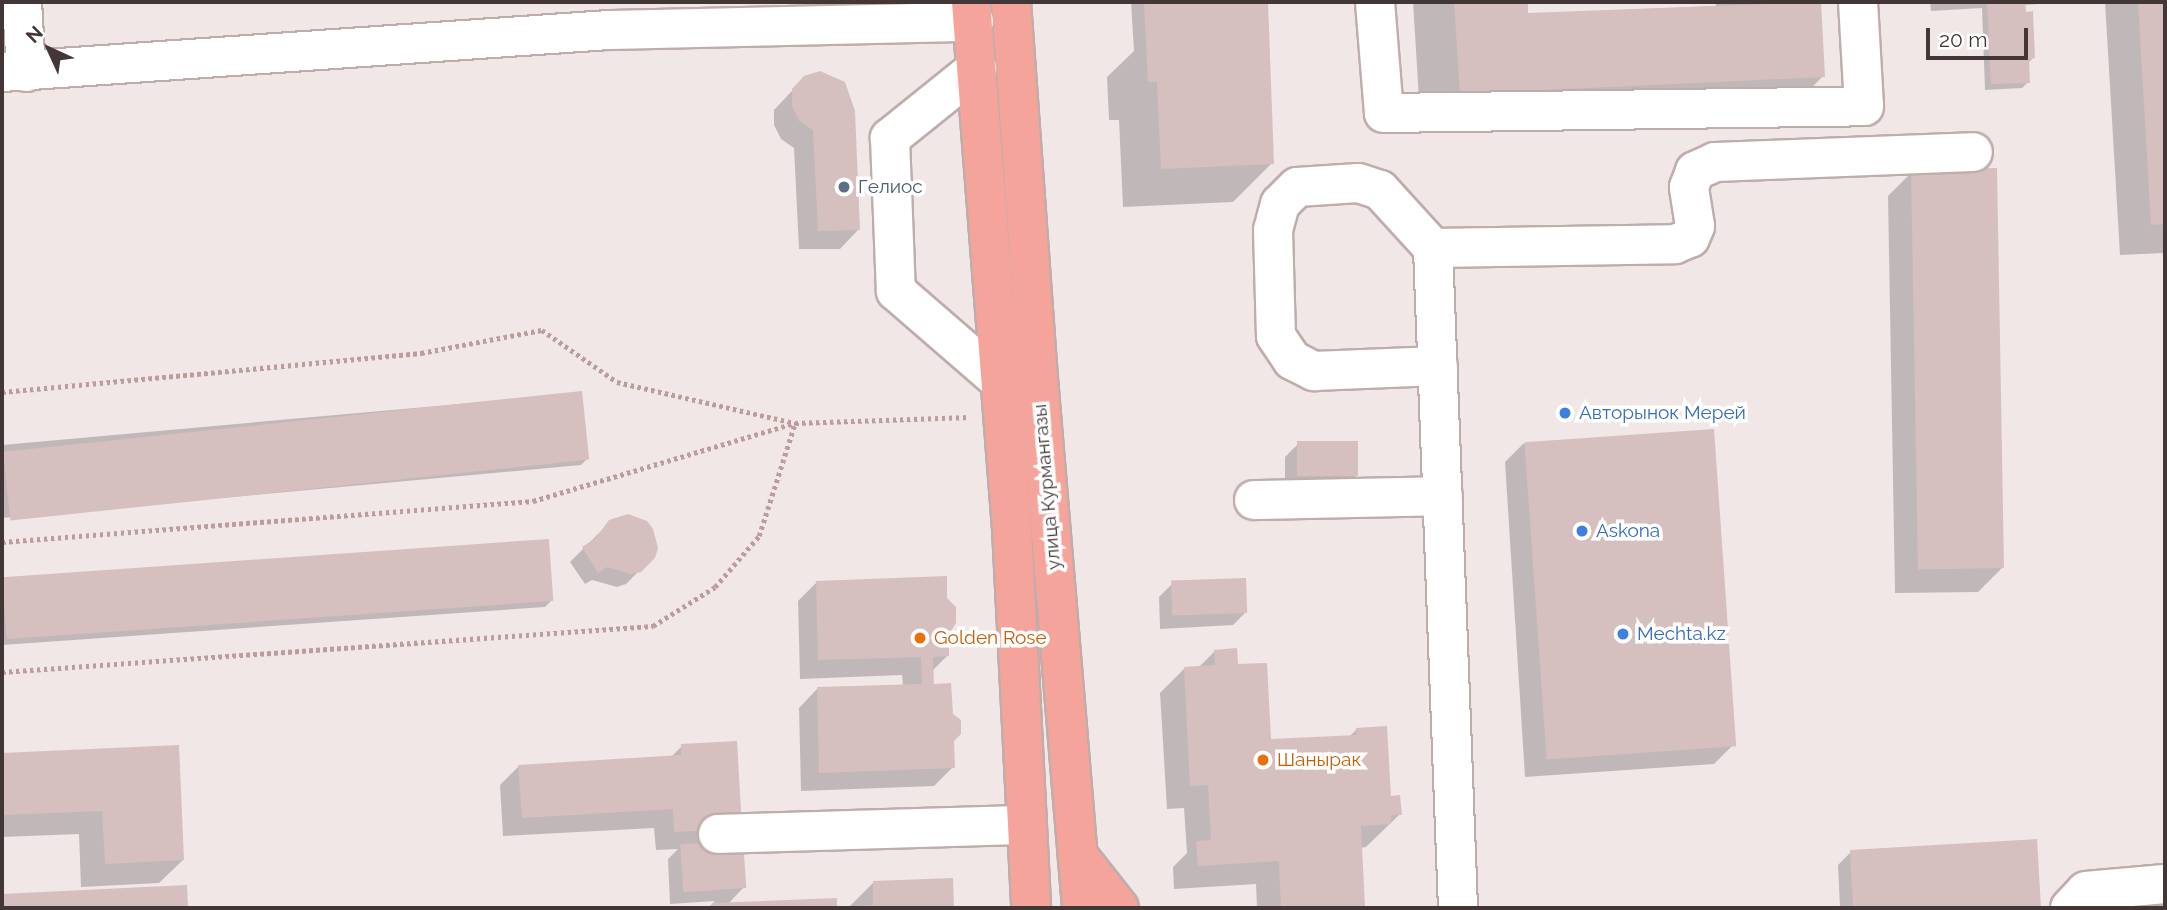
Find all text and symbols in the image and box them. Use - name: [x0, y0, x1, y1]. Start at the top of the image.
- north arrow: [14, 14, 84, 84]
- scale bar: [1929, 14, 2030, 58]
- text: N: [21, 21, 47, 47]
- text: 20 m: [1939, 27, 1987, 52]
- place label: Гелиос: [858, 176, 923, 198]
- marker: Гелиос: [836, 179, 852, 195]
- place label: Авторынок Мерей: [1579, 402, 1746, 424]
- street label: улица Курмангазы: [1028, 403, 1066, 571]
- marker: Авторынок Мерей: [1557, 405, 1573, 421]
- place label: Askona: [1596, 520, 1660, 542]
- marker: Askona: [1574, 523, 1590, 539]
- place label: Mechta.kz: [1637, 623, 1726, 645]
- marker: Mechta.kz: [1615, 626, 1631, 642]
- place label: Golden Rose: [934, 627, 1047, 649]
- marker: Golden Rose: [912, 630, 928, 646]
- place label: Шанырак: [1277, 749, 1361, 771]
- marker: Шанырак: [1255, 752, 1271, 768]

